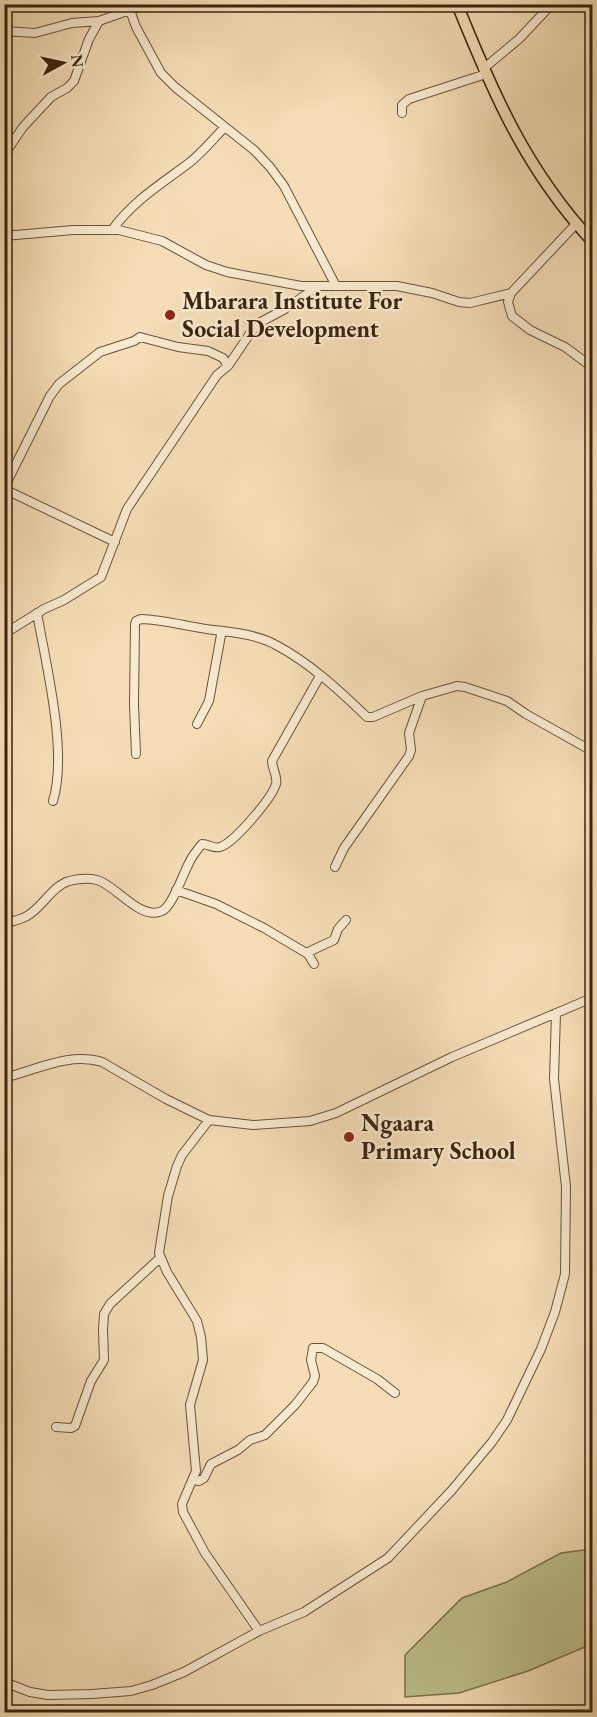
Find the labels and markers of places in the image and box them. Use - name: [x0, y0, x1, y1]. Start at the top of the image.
- place label: Mbarara Institute For Social Development: [182, 285, 402, 344]
- marker: Mbarara Institute For Social Development: [163, 308, 177, 322]
- place label: Ngaara Primary School: [361, 1107, 516, 1167]
- marker: Ngaara Primary School: [342, 1130, 356, 1144]

